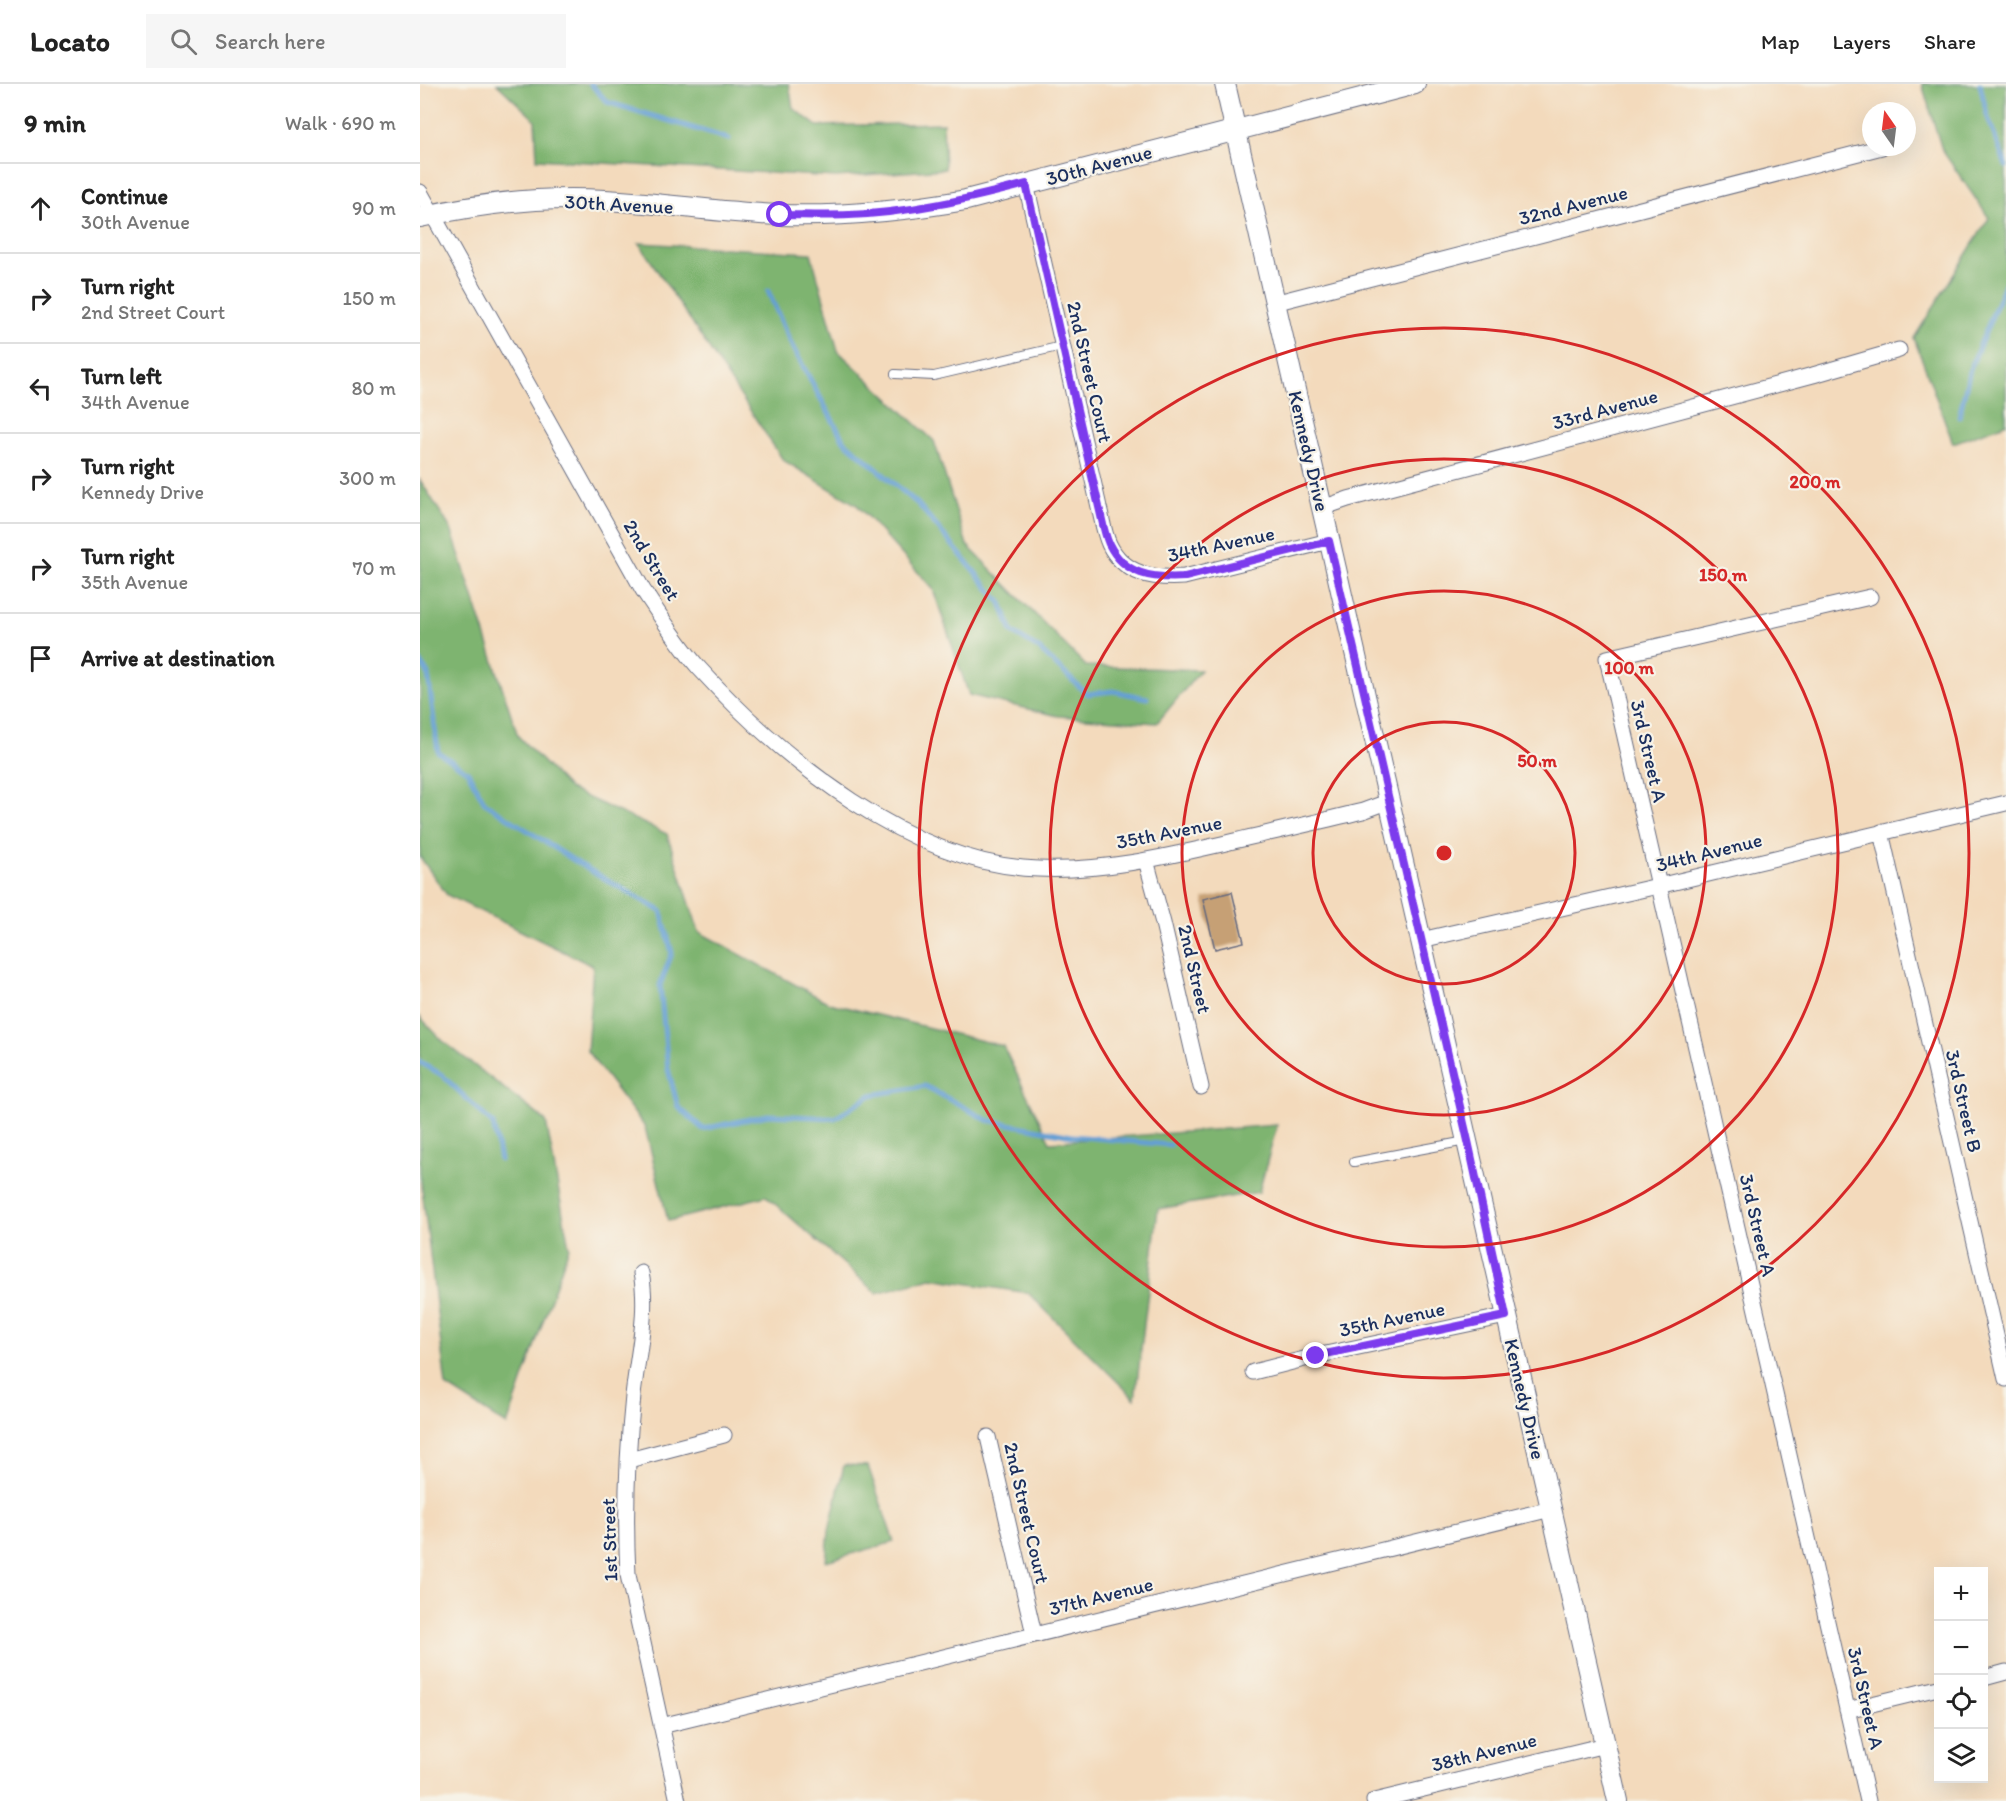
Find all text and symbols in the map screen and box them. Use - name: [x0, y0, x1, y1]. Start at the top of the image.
- search box: [146, 14, 566, 68]
- text: Locato: [30, 24, 110, 58]
- icon: search: [167, 25, 200, 58]
- text: Search here: [215, 28, 325, 55]
- text: Map: [1761, 29, 1800, 54]
- text: Layers: [1833, 29, 1891, 54]
- text: Share: [1924, 29, 1976, 54]
- north arrow: [1862, 102, 1916, 156]
- text: 9 min: [24, 107, 86, 139]
- text: Walk · 690 m: [285, 111, 396, 135]
- street label: 30th Avenue: [1043, 139, 1155, 191]
- street label: 32nd Avenue: [1516, 180, 1630, 230]
- text: Continue: [81, 183, 168, 210]
- street label: 30th Avenue: [564, 189, 674, 219]
- icon: ahead: [24, 192, 57, 225]
- text: 90 m: [352, 196, 396, 220]
- route start: [766, 201, 792, 227]
- text: 30th Avenue: [81, 210, 190, 234]
- text: Turn right: [81, 273, 175, 300]
- icon: right: [24, 282, 57, 315]
- text: 150 m: [343, 286, 396, 310]
- street label: 2nd Street Court: [1062, 299, 1118, 445]
- text: 2nd Street Court: [81, 300, 225, 324]
- text: Turn left: [81, 363, 162, 390]
- icon: left: [24, 372, 57, 405]
- text: 80 m: [351, 376, 396, 400]
- street label: 33rd Avenue: [1550, 383, 1660, 435]
- street label: Kennedy Drive: [1283, 388, 1335, 514]
- text: 34th Avenue: [81, 390, 190, 414]
- text: Turn right: [81, 453, 175, 480]
- icon: right: [24, 462, 57, 495]
- text: 300 m: [339, 466, 396, 490]
- text: 200 m: [1790, 471, 1841, 493]
- text: Kennedy Drive: [81, 480, 204, 504]
- street label: 2nd Street: [618, 515, 686, 605]
- street label: 34th Avenue: [1165, 521, 1277, 567]
- text: Turn right: [81, 543, 175, 570]
- icon: right: [24, 552, 57, 585]
- text: 70 m: [352, 556, 396, 580]
- text: 150 m: [1699, 564, 1748, 586]
- text: 35th Avenue: [81, 570, 188, 594]
- icon: arrive: [24, 642, 57, 675]
- text: Arrive at destination: [81, 645, 275, 672]
- text: 100 m: [1604, 657, 1655, 679]
- street label: 3rd Street A: [1626, 697, 1672, 805]
- text: 50 m: [1517, 750, 1558, 772]
- street label: 35th Avenue: [1114, 810, 1224, 854]
- street label: 34th Avenue: [1653, 827, 1765, 877]
- centre of rings: [1434, 843, 1454, 863]
- street label: 2nd Street: [1173, 922, 1217, 1016]
- street label: 3rd Street B: [1941, 1047, 1987, 1155]
- street label: 3rd Street A: [1735, 1171, 1781, 1279]
- street label: 35th Avenue: [1337, 1296, 1447, 1342]
- street label: Kennedy Drive: [1499, 1336, 1551, 1462]
- route end: [1302, 1342, 1328, 1368]
- street label: 2nd Street Court: [999, 1440, 1055, 1586]
- street label: 1st Street: [596, 1497, 622, 1582]
- map controls: [1934, 1567, 1988, 1783]
- button: +: [1934, 1567, 1988, 1621]
- street label: 37th Avenue: [1046, 1571, 1156, 1621]
- button: −: [1934, 1621, 1988, 1675]
- street label: 3rd Street A: [1843, 1644, 1889, 1752]
- button: locate: [1934, 1675, 1988, 1729]
- street label: 38th Avenue: [1429, 1727, 1539, 1777]
- button: layers: [1934, 1729, 1988, 1783]

